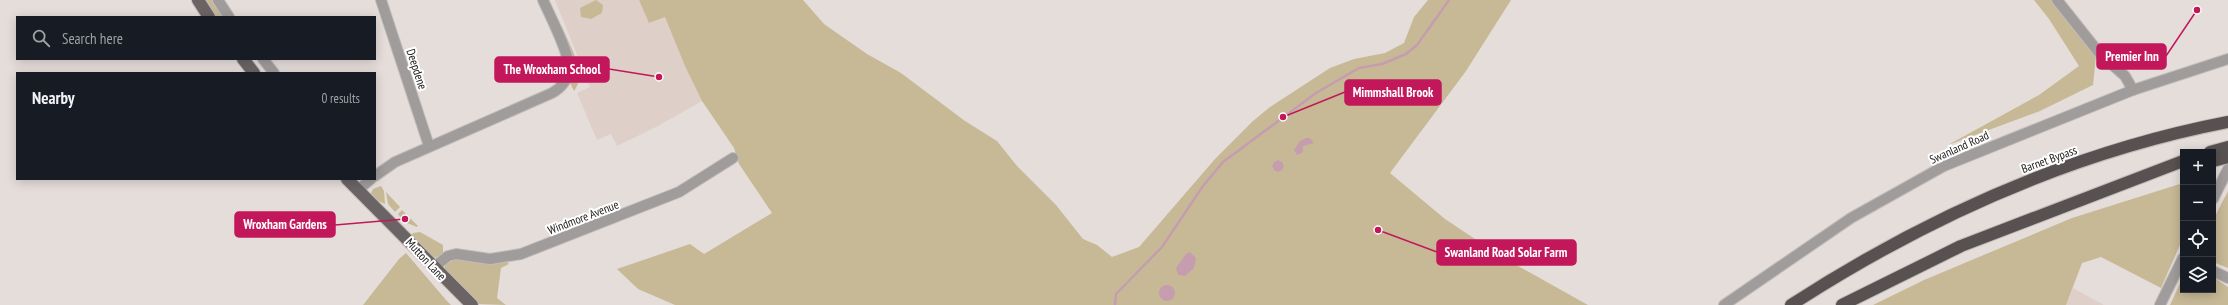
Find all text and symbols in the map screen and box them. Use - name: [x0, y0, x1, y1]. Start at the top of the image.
- search box: [16, 16, 376, 60]
- icon: search: [30, 27, 52, 49]
- text: Search here: [62, 29, 123, 48]
- callout: Premier Inn: [2097, 44, 2166, 69]
- street label: Deepdene: [403, 47, 431, 91]
- text: Premier Inn: [2105, 48, 2159, 65]
- callout: The Wroxham School: [495, 57, 609, 82]
- text: The Wroxham School: [503, 61, 601, 78]
- callout: Mimmshall Brook: [1345, 80, 1441, 105]
- text: Mimmshall Brook: [1353, 84, 1434, 101]
- text: Nearby: [32, 87, 75, 109]
- text: 0 results: [321, 90, 360, 107]
- street label: Swanland Road: [1927, 127, 1991, 167]
- street label: Barnet Bypass: [2019, 142, 2079, 176]
- map controls: [2180, 149, 2216, 293]
- button: +: [2180, 149, 2216, 185]
- button: −: [2180, 185, 2216, 221]
- street label: Windmore Avenue: [545, 197, 621, 237]
- callout: Wroxham Gardens: [235, 212, 335, 237]
- text: Wroxham Gardens: [242, 216, 327, 233]
- button: locate: [2180, 221, 2216, 257]
- street label: Mutton Lane: [403, 235, 449, 283]
- callout: Swanland Road Solar Farm: [1437, 240, 1576, 265]
- text: Swanland Road Solar Farm: [1445, 244, 1568, 261]
- button: layers: [2180, 257, 2216, 293]

